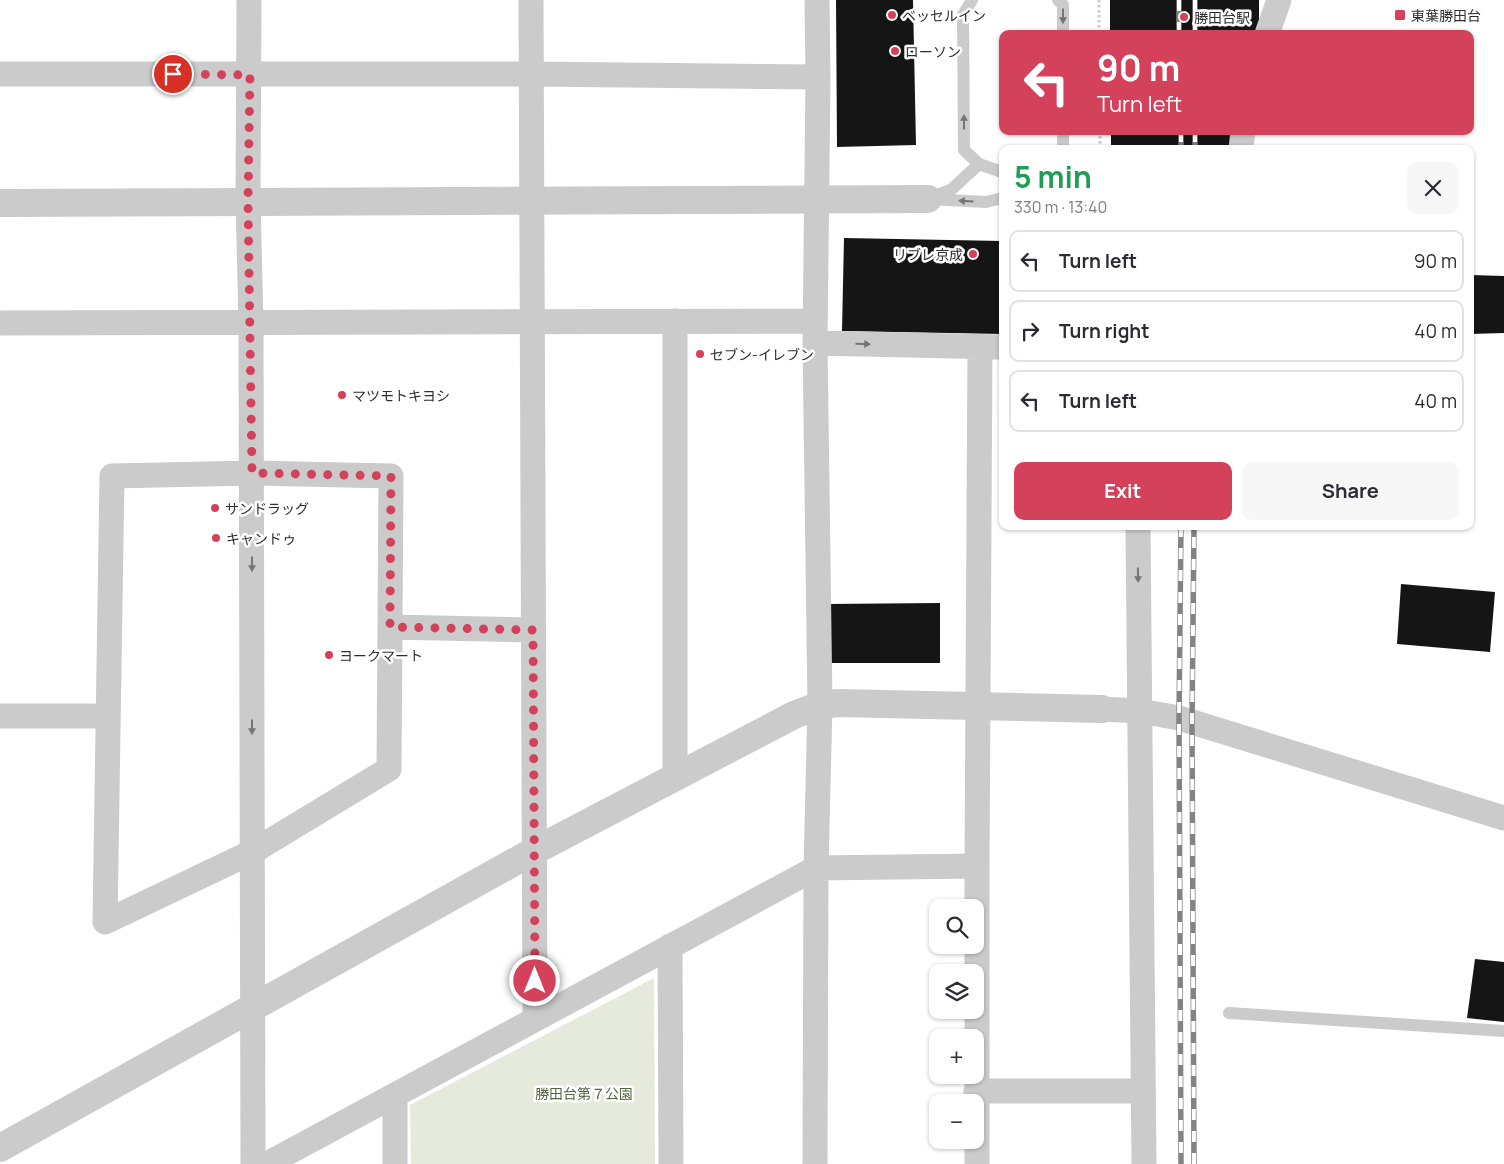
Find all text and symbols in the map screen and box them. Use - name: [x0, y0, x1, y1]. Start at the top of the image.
- place label: ベッセルイン: [902, 6, 986, 25]
- place label: 東葉勝田台: [1411, 6, 1481, 25]
- one-way arrow: [1059, 8, 1067, 24]
- place label: 勝田台駅: [1194, 8, 1250, 27]
- marker: 東葉勝田台: [1393, 8, 1407, 22]
- marker: ベッセルイン: [886, 9, 898, 21]
- marker: 勝田台駅: [1178, 11, 1190, 23]
- place label: ローソン: [905, 42, 961, 61]
- text: 90 m: [1097, 44, 1180, 92]
- marker: ローソン: [889, 45, 901, 57]
- icon: left: [1014, 50, 1079, 115]
- pin: [152, 53, 194, 95]
- icon: arrive: [159, 60, 187, 88]
- text: Turn left: [1097, 89, 1182, 119]
- one-way arrow: [960, 114, 968, 130]
- text: 5 min: [1014, 156, 1092, 197]
- button: close: [1407, 162, 1459, 214]
- one-way arrow: [957, 196, 973, 204]
- text: 330 m · 13:40: [1014, 196, 1107, 218]
- place label: リブレ京成: [893, 245, 963, 264]
- icon: left: [1016, 247, 1044, 275]
- marker: リブレ京成: [967, 248, 979, 260]
- text: Turn left: [1059, 248, 1137, 274]
- text: 90 m: [1414, 248, 1457, 274]
- icon: right: [1016, 317, 1044, 345]
- text: Turn right: [1059, 318, 1149, 344]
- text: 40 m: [1414, 318, 1457, 344]
- one-way arrow: [855, 340, 871, 348]
- place label: セブン-イレブン: [710, 345, 814, 364]
- marker: セブン-イレブン: [694, 348, 706, 360]
- place label: マツモトキヨシ: [352, 386, 450, 405]
- icon: left: [1016, 387, 1044, 415]
- text: Turn left: [1059, 388, 1137, 414]
- text: 40 m: [1414, 388, 1457, 414]
- marker: マツモトキヨシ: [336, 389, 348, 401]
- button: Exit: [1014, 462, 1232, 520]
- button: Share: [1242, 462, 1459, 520]
- place label: サンドラッグ: [225, 499, 309, 518]
- marker: サンドラッグ: [209, 502, 221, 514]
- place label: キャンドゥ: [226, 529, 296, 548]
- marker: キャンドゥ: [210, 532, 222, 544]
- one-way arrow: [248, 557, 256, 573]
- one-way arrow: [1134, 567, 1142, 583]
- place label: ヨークマート: [339, 646, 423, 665]
- marker: ヨークマート: [323, 649, 335, 661]
- one-way arrow: [248, 719, 256, 735]
- map controls: [929, 899, 984, 1149]
- button: search: [929, 899, 984, 954]
- position arrow: [508, 954, 560, 1006]
- button: layers: [929, 964, 984, 1019]
- button: +: [929, 1029, 984, 1084]
- park label: 勝田台第７公園: [535, 1084, 633, 1103]
- button: −: [929, 1094, 984, 1149]

